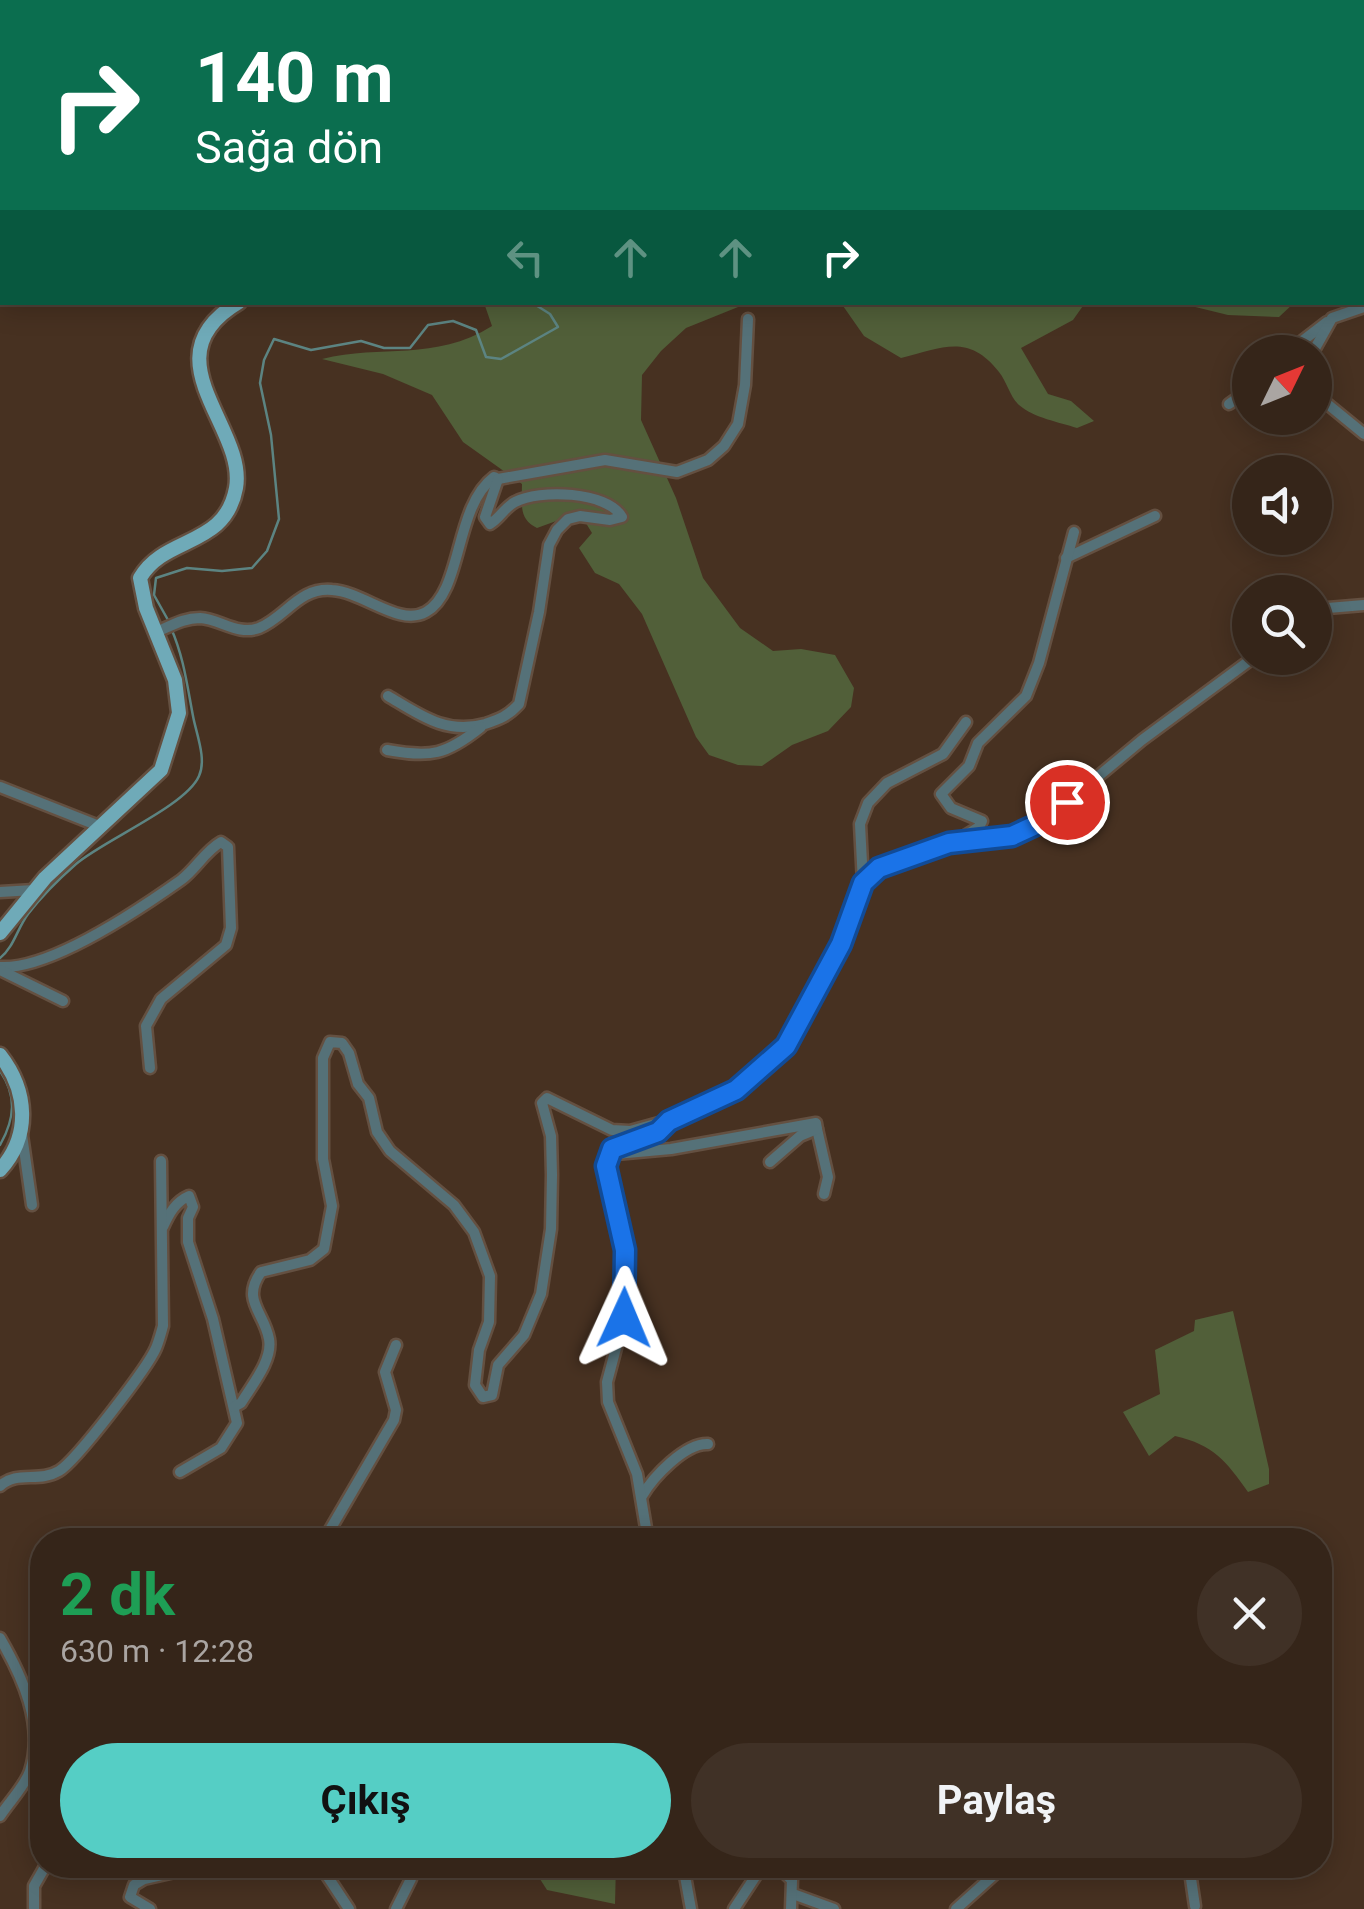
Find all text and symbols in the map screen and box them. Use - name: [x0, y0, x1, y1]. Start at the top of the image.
- text: 140 m: [195, 37, 394, 119]
- icon: right: [30, 40, 160, 170]
- text: Sağa dön: [195, 121, 383, 174]
- icon: left: [498, 230, 553, 285]
- icon: ahead: [603, 230, 658, 285]
- icon: ahead: [708, 230, 763, 285]
- icon: right: [813, 230, 868, 285]
- north arrow: [1232, 335, 1332, 435]
- map controls: [1232, 335, 1332, 675]
- button: sound: [1232, 455, 1332, 555]
- button: search: [1232, 575, 1332, 675]
- pin: [1025, 760, 1110, 845]
- icon: arrive: [1040, 775, 1095, 830]
- position arrow: [572, 1266, 676, 1370]
- text: 2 dk: [60, 1559, 175, 1630]
- button: close: [1197, 1561, 1302, 1666]
- text: 630 m · 12:28: [60, 1632, 254, 1670]
- button: Çıkış: [60, 1743, 671, 1858]
- button: Paylaş: [691, 1743, 1302, 1858]

